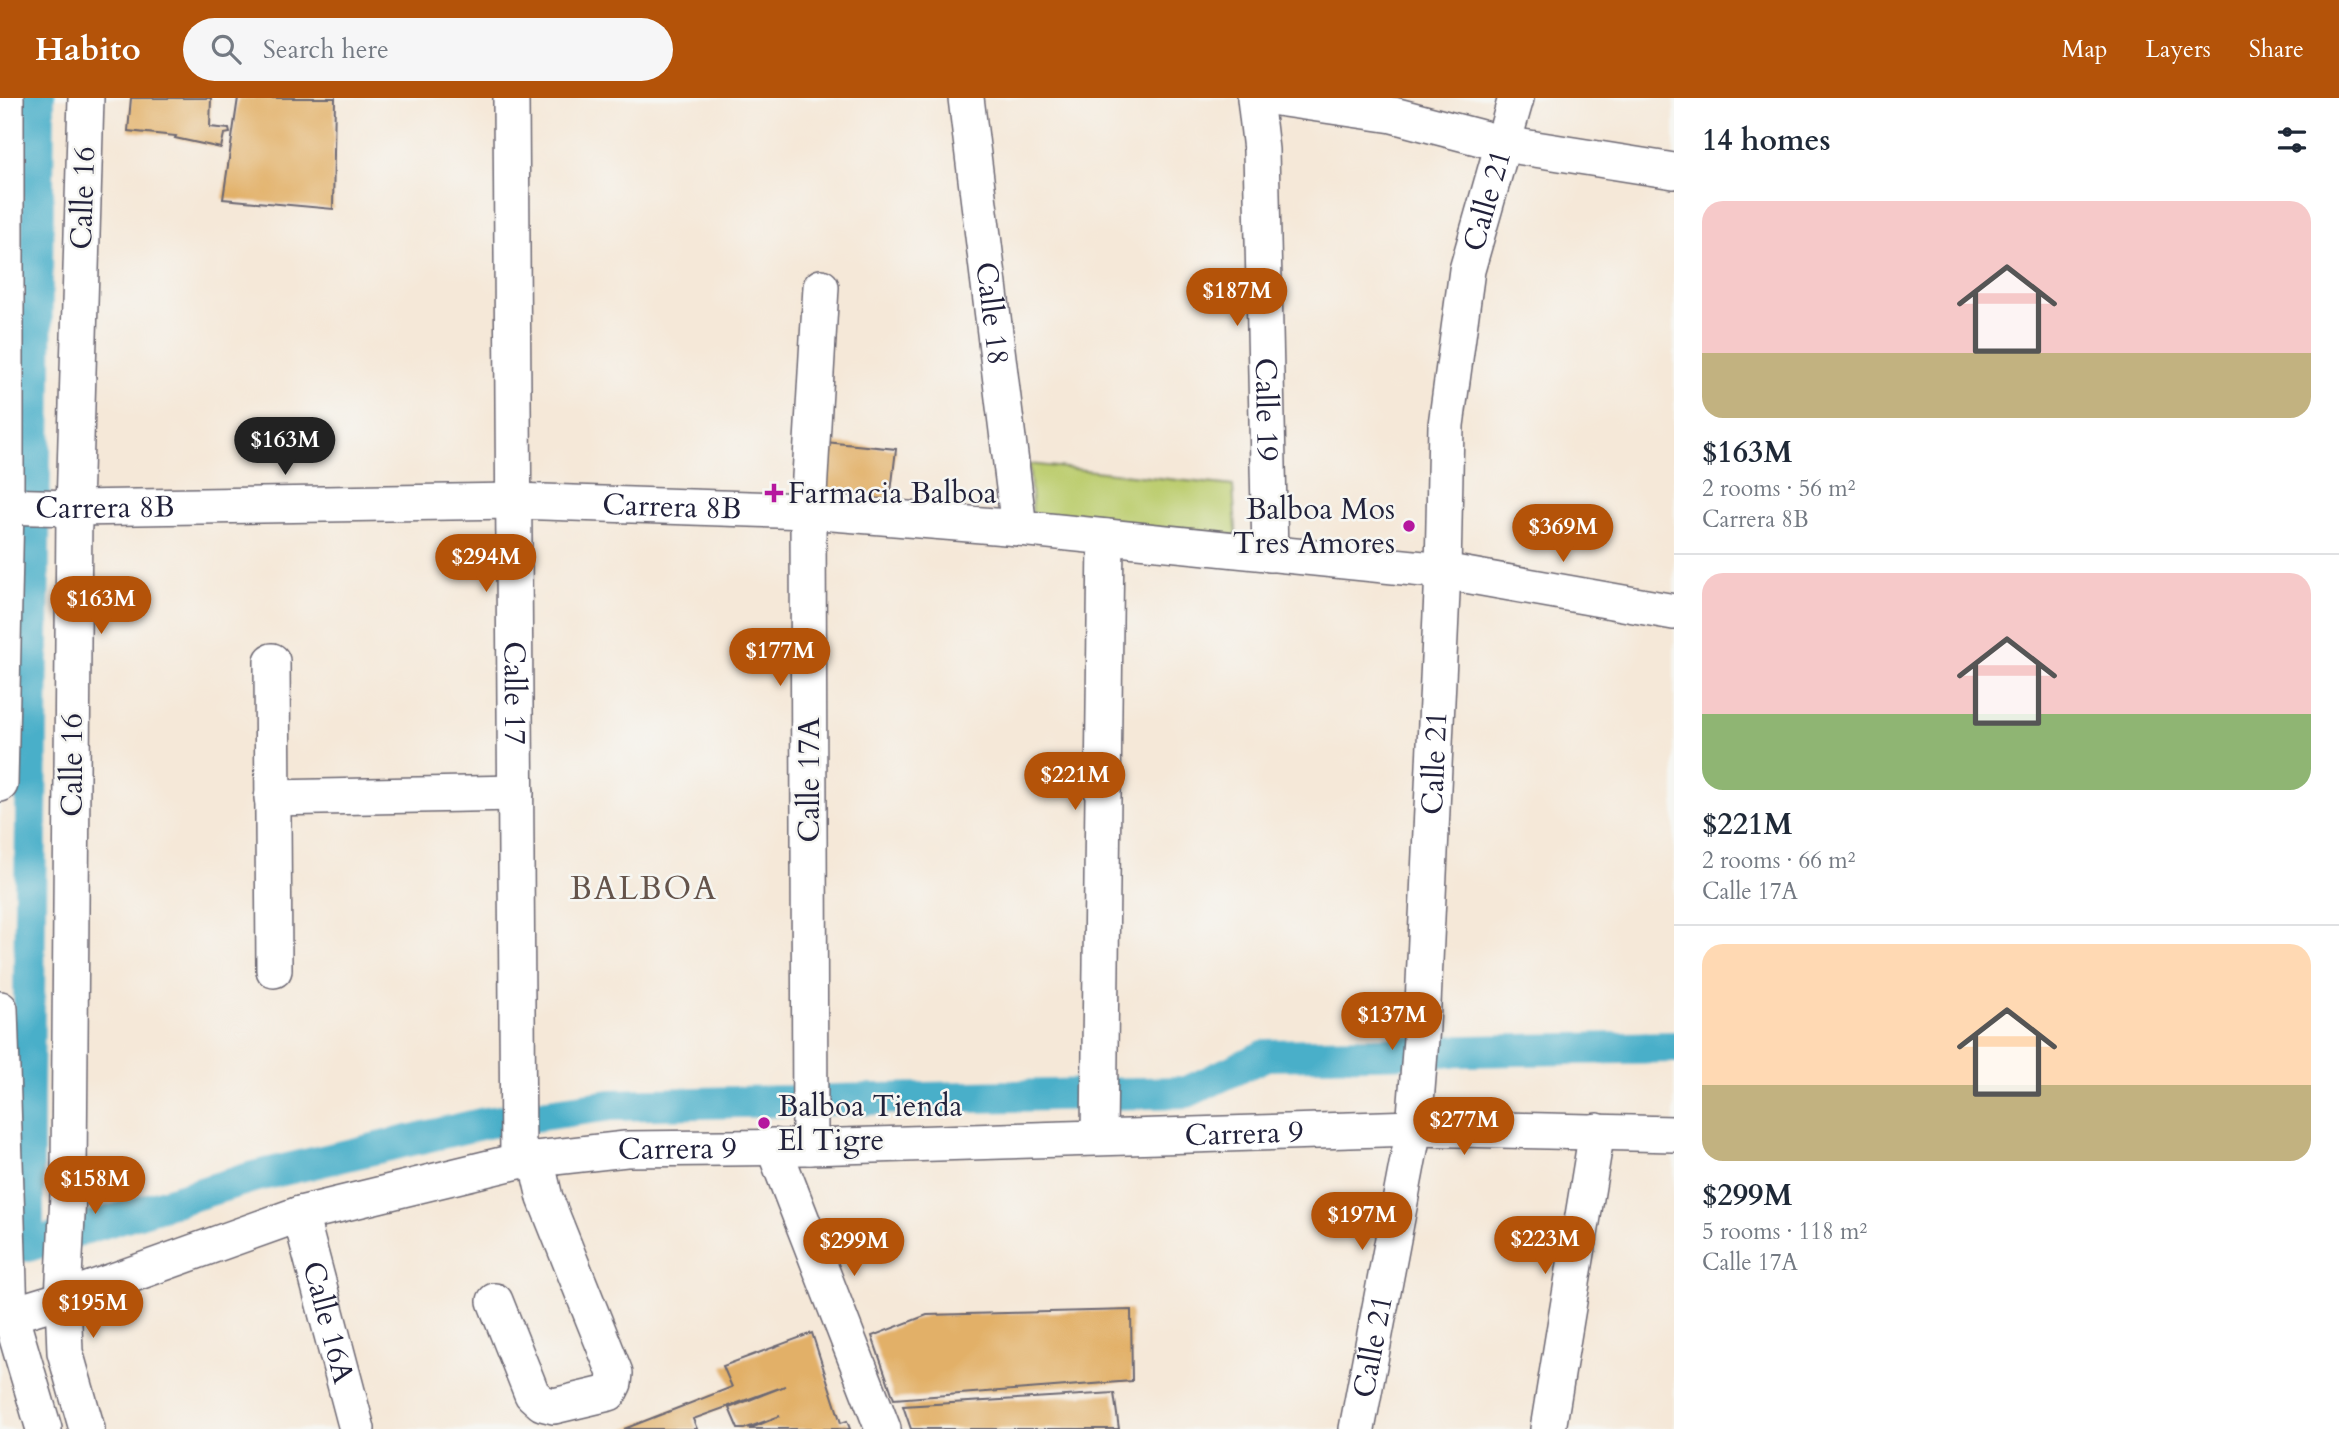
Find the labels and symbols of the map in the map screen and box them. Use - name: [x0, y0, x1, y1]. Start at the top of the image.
- street label: Calle 21: [1453, 145, 1521, 256]
- street label: Calle 16: [61, 146, 105, 250]
- street label: Calle 18: [966, 259, 1019, 367]
- pin: $187M: [1188, 268, 1286, 328]
- street label: Calle 19: [1245, 357, 1288, 462]
- pin: $163M: [236, 418, 334, 477]
- place label: Farmacia Balboa: [788, 473, 997, 514]
- street label: Carrera 8B: [602, 484, 742, 529]
- marker: Farmacia Balboa: [766, 485, 782, 501]
- street label: Carrera 8B: [35, 486, 175, 529]
- place label: Balboa Mos Tres Amores: [1233, 489, 1395, 564]
- pin: $369M: [1514, 504, 1612, 564]
- marker: Balboa Mos Tres Amores: [1401, 518, 1417, 534]
- pin: $294M: [437, 534, 535, 594]
- pin: $163M: [52, 576, 150, 636]
- pin: $177M: [731, 628, 829, 688]
- street label: Calle 17: [494, 641, 536, 745]
- street label: Calle 21: [1411, 710, 1457, 816]
- street label: Calle 16: [52, 713, 93, 817]
- street label: Calle 17A: [789, 717, 830, 842]
- pin: $221M: [1026, 752, 1124, 812]
- district label: BALBOA: [570, 867, 718, 911]
- pin: $137M: [1343, 992, 1441, 1052]
- place label: Balboa Tienda El Tigre: [778, 1086, 962, 1161]
- pin: $277M: [1415, 1098, 1513, 1157]
- street label: Carrera 9: [1184, 1111, 1304, 1156]
- marker: Balboa Tienda El Tigre: [756, 1115, 772, 1131]
- street label: Carrera 9: [618, 1127, 737, 1170]
- pin: $158M: [46, 1156, 144, 1216]
- pin: $197M: [1313, 1192, 1411, 1252]
- pin: $223M: [1496, 1216, 1594, 1276]
- pin: $299M: [805, 1218, 903, 1278]
- street label: Calle 16A: [293, 1257, 365, 1389]
- pin: $195M: [44, 1280, 142, 1340]
- street label: Calle 21: [1343, 1292, 1402, 1401]

